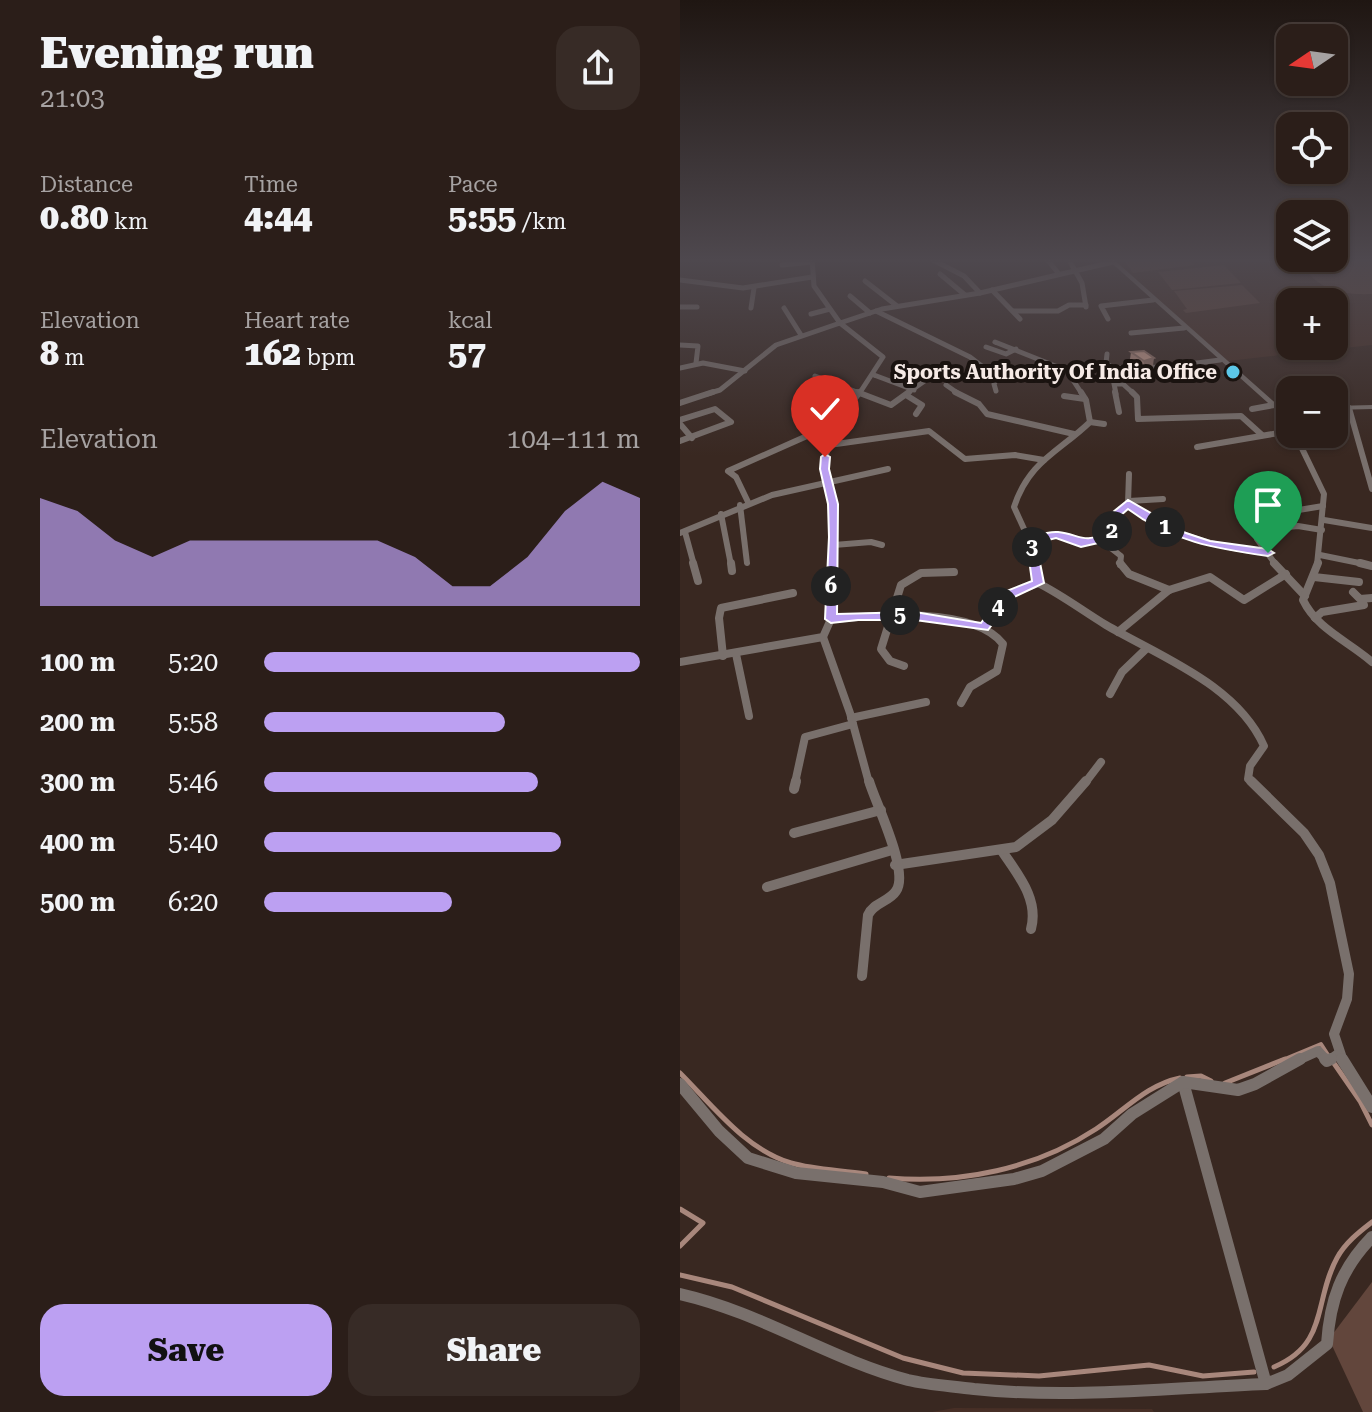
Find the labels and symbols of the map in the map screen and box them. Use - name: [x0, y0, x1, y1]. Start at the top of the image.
- north arrow: [1276, 24, 1348, 96]
- place label: Sports Authority Of India Office: [894, 360, 1217, 384]
- marker: Sports Authority Of India Office: [1224, 363, 1242, 381]
- pin: [791, 375, 859, 457]
- pin: [1234, 471, 1302, 553]
- pin: 1: [1145, 507, 1185, 547]
- pin: 2: [1092, 511, 1132, 551]
- pin: 3: [1012, 527, 1052, 567]
- pin: 6: [811, 566, 851, 606]
- pin: 4: [978, 587, 1018, 627]
- pin: 5: [880, 595, 920, 635]

